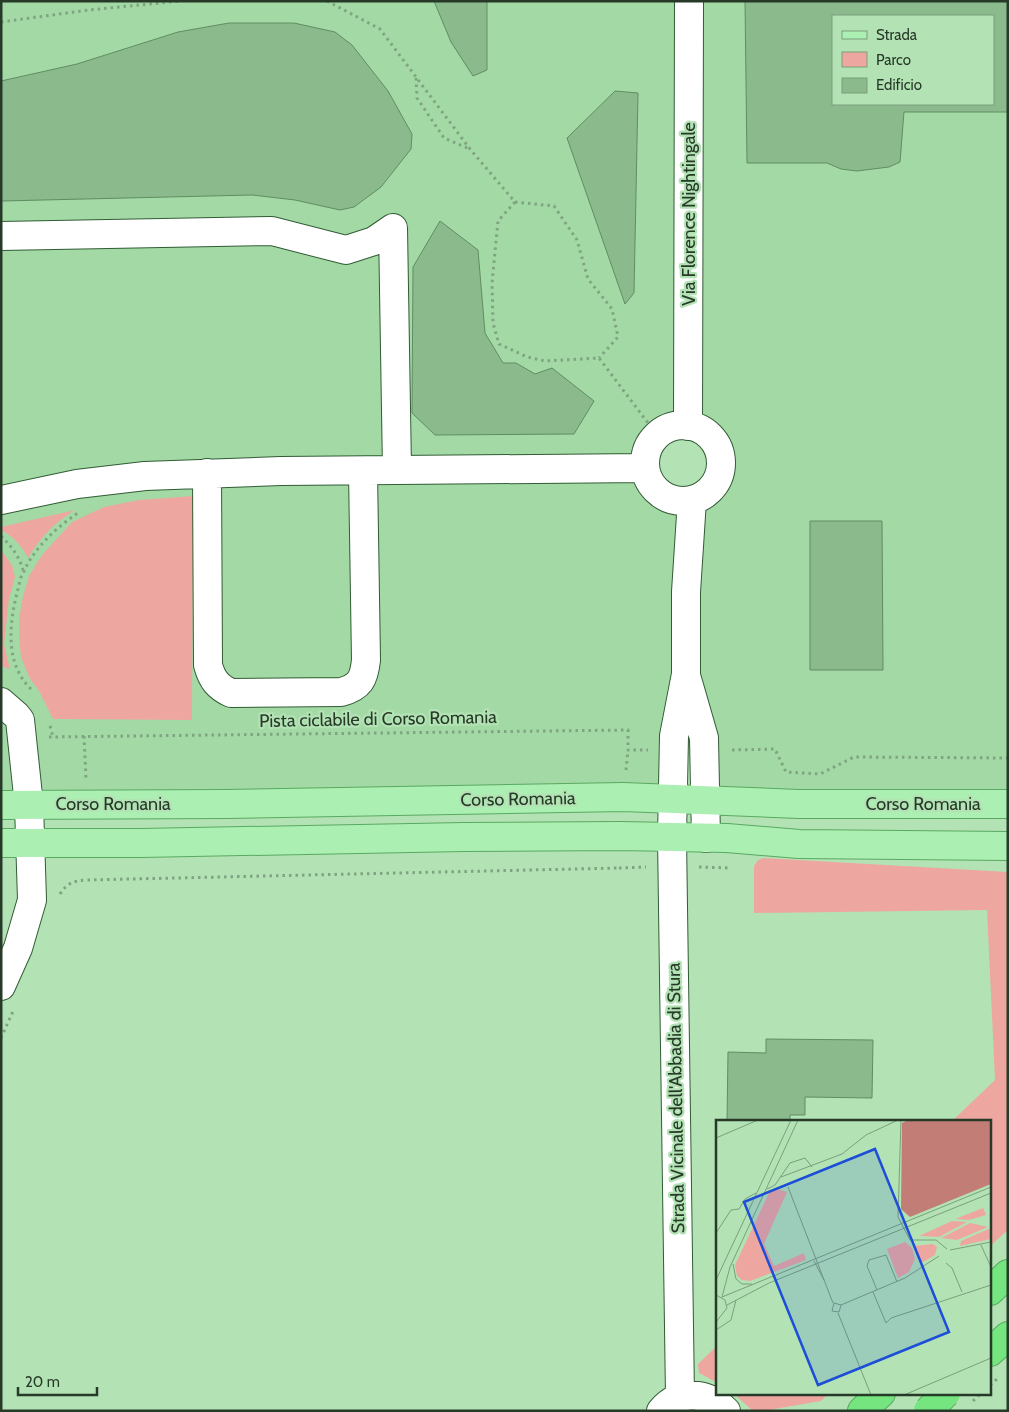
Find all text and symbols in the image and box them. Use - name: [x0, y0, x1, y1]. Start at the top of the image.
- legend: [832, 15, 994, 105]
- text: Strada: [876, 26, 918, 44]
- text: Parco: [876, 51, 911, 69]
- text: Edificio: [876, 76, 922, 94]
- street label: Via Florence Nightingale: [678, 122, 700, 306]
- street label: Pista ciclabile di Corso Romania: [259, 706, 497, 732]
- street label: Corso Romania: [460, 787, 576, 811]
- street label: Corso Romania: [55, 793, 171, 815]
- street label: Corso Romania: [865, 793, 981, 815]
- street label: Strada Vicinale dell'Abbadia di Stura: [663, 962, 689, 1234]
- inset map: [716, 1120, 992, 1394]
- scale bar: [18, 1364, 96, 1396]
- text: 20 m: [25, 1373, 60, 1391]

